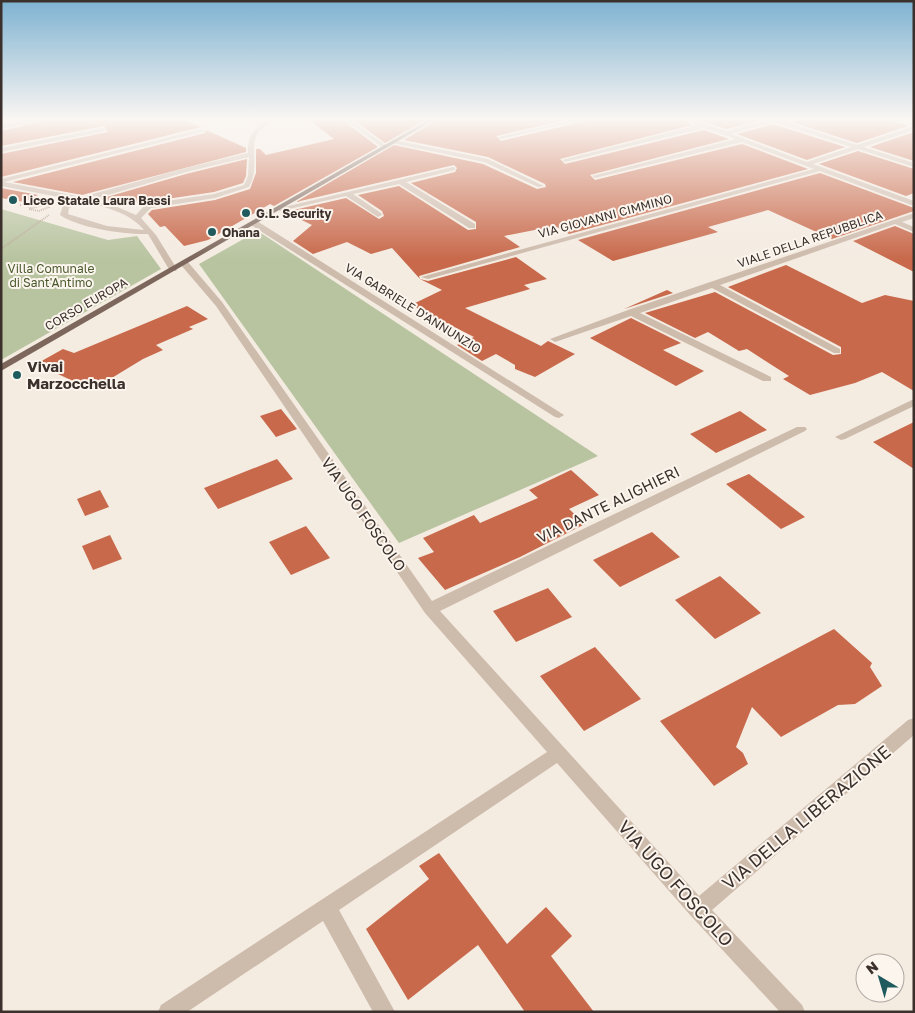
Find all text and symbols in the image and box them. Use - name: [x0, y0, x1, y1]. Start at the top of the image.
- street label: VIA GIOVANNI CIMMINO: [536, 191, 674, 241]
- place label: Liceo Statale Laura Bassi: [23, 193, 170, 208]
- marker: Liceo Statale Laura Bassi: [7, 194, 19, 206]
- place label: G.L. Security: [256, 206, 332, 221]
- marker: G.L. Security: [240, 207, 252, 219]
- street label: VIALE DELLA REPUBBLICA: [735, 207, 885, 271]
- place label: Ohana: [222, 225, 260, 240]
- marker: Ohana: [206, 226, 218, 238]
- street label: VIA GABRIELE D'ANNUNZIO: [342, 260, 484, 356]
- park label: Villa Comunale di Sant'Antimo: [8, 261, 94, 290]
- street label: CORSO EUROPA: [42, 274, 130, 334]
- place label: Vivai Marzocchella: [27, 357, 126, 392]
- marker: Vivai Marzocchella: [11, 369, 23, 381]
- street label: VIA UGO FOSCOLO: [318, 454, 410, 574]
- street label: VIA DANTE ALIGHIERI: [534, 462, 682, 546]
- street label: VIA DELLA LIBERAZIONE: [717, 740, 895, 894]
- street label: VIA UGO FOSCOLO: [614, 816, 738, 950]
- north arrow: [855, 953, 905, 1003]
- text: N: [862, 957, 881, 977]

